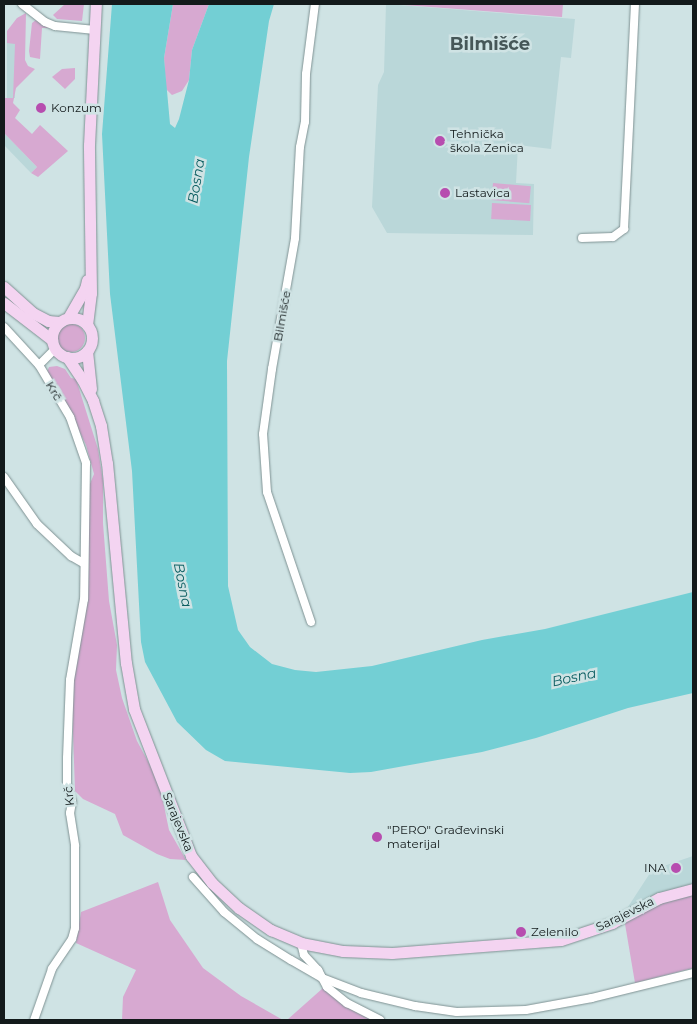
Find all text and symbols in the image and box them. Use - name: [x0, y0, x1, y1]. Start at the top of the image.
- district label: Bilmišće: [450, 33, 530, 55]
- place label: Konzum: [51, 101, 102, 115]
- marker: Konzum: [35, 102, 47, 114]
- place label: Tehnička škola Zenica: [450, 127, 524, 155]
- marker: Tehnička škola Zenica: [434, 135, 446, 147]
- water label: Bosna: [184, 157, 208, 205]
- place label: Lastavica: [455, 186, 510, 200]
- marker: Lastavica: [439, 187, 451, 199]
- street label: Bilmišće: [270, 290, 294, 342]
- street label: Krč: [43, 379, 65, 403]
- water label: Bosna: [170, 561, 196, 609]
- water label: Bosna: [550, 664, 598, 690]
- street label: Krč: [61, 785, 77, 807]
- street label: Sarajevska: [160, 790, 196, 854]
- place label: "PERO" Građevinski materijal: [387, 823, 504, 851]
- marker: "PERO" Građevinski materijal: [371, 831, 383, 843]
- place label: INA: [644, 861, 666, 875]
- marker: INA: [670, 862, 682, 874]
- street label: Sarajevska: [594, 894, 656, 934]
- place label: Zelenilo: [531, 925, 578, 939]
- marker: Zelenilo: [515, 926, 527, 938]

